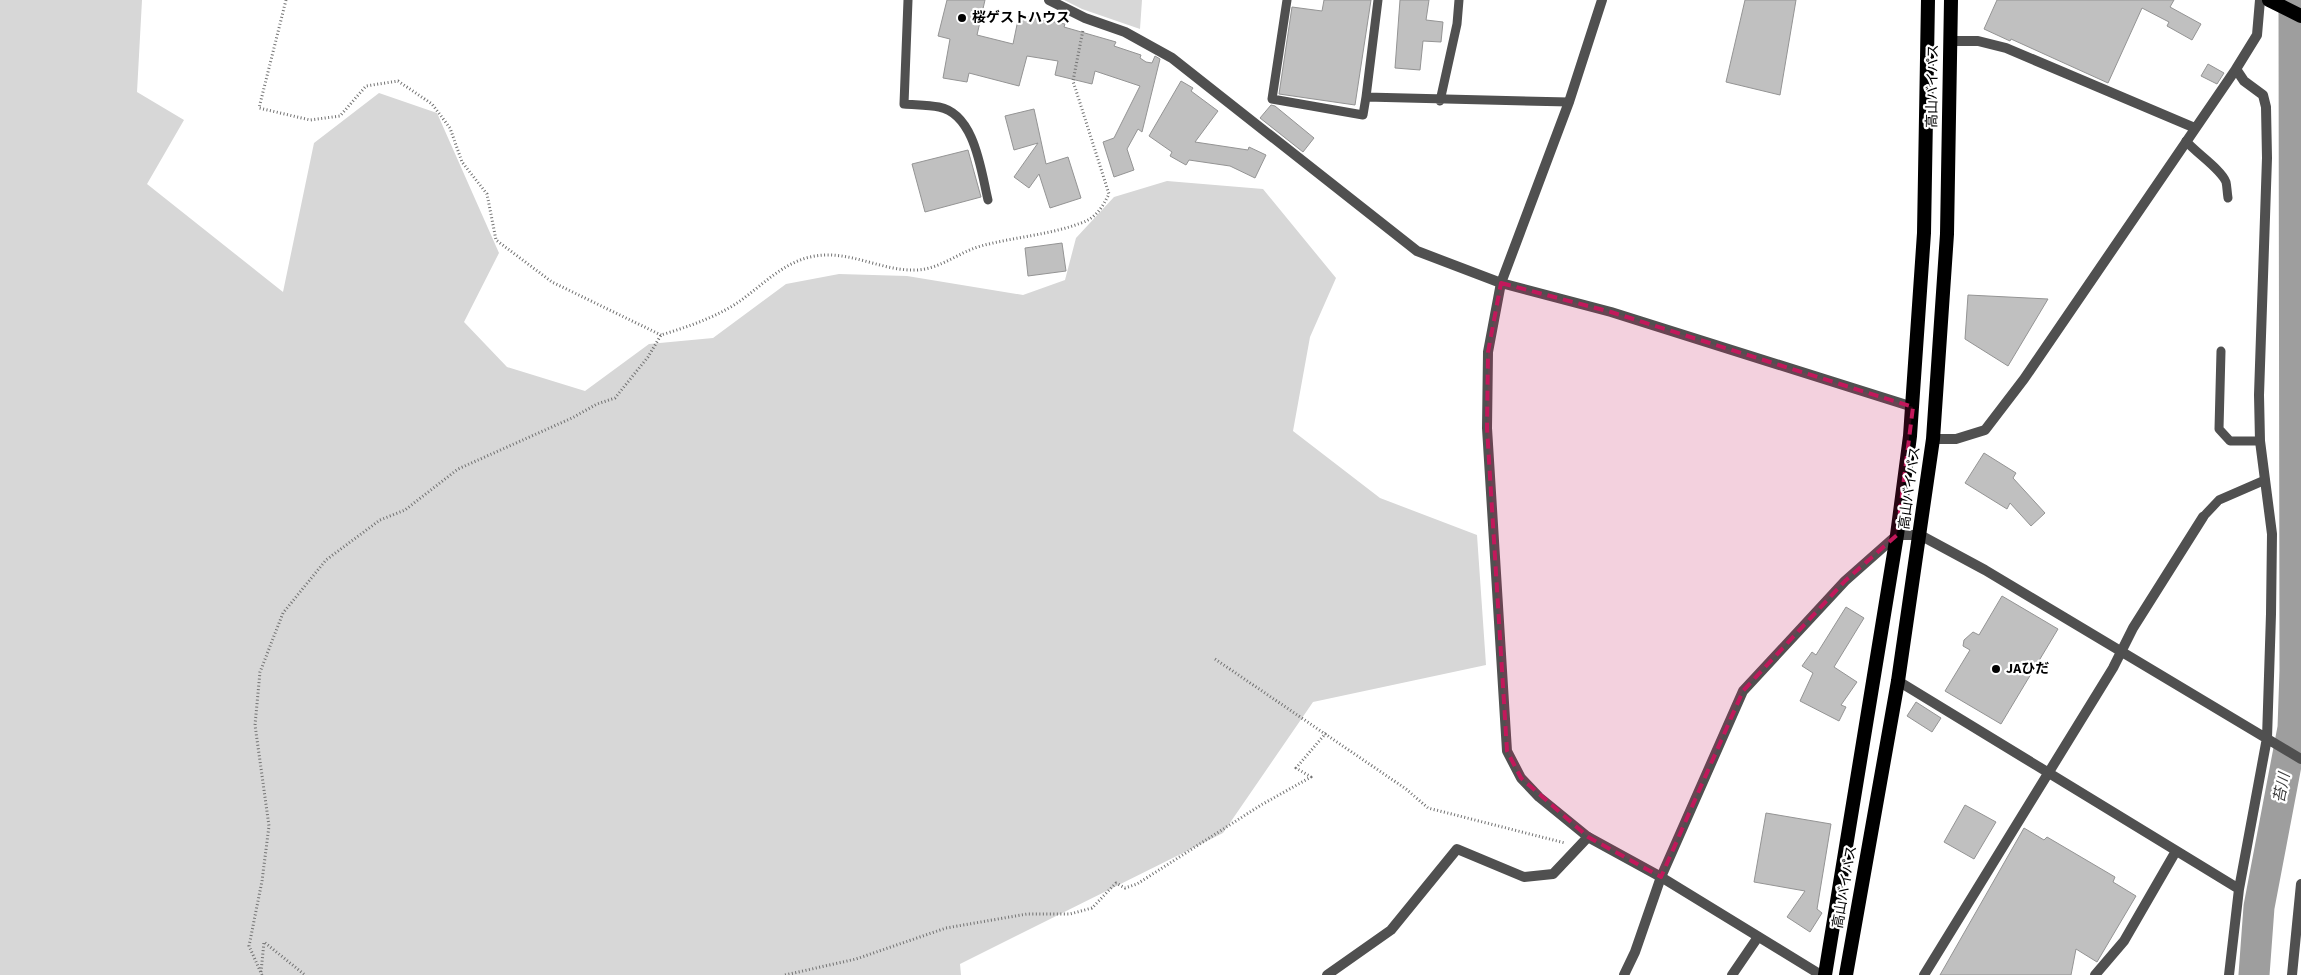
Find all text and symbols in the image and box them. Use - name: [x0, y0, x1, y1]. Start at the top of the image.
- place label: 桜ゲストハウス: [972, 8, 1070, 28]
- marker: 桜ゲストハウス: [956, 12, 968, 24]
- street label: 高山バイパス: [1922, 44, 1944, 128]
- street label: 高山バイパス: [1894, 445, 1926, 531]
- place label: JAひだ: [2006, 659, 2049, 679]
- marker: JAひだ: [1990, 663, 2002, 675]
- water label: 苔川: [2269, 769, 2296, 805]
- street label: 高山バイパス: [1828, 844, 1862, 930]

